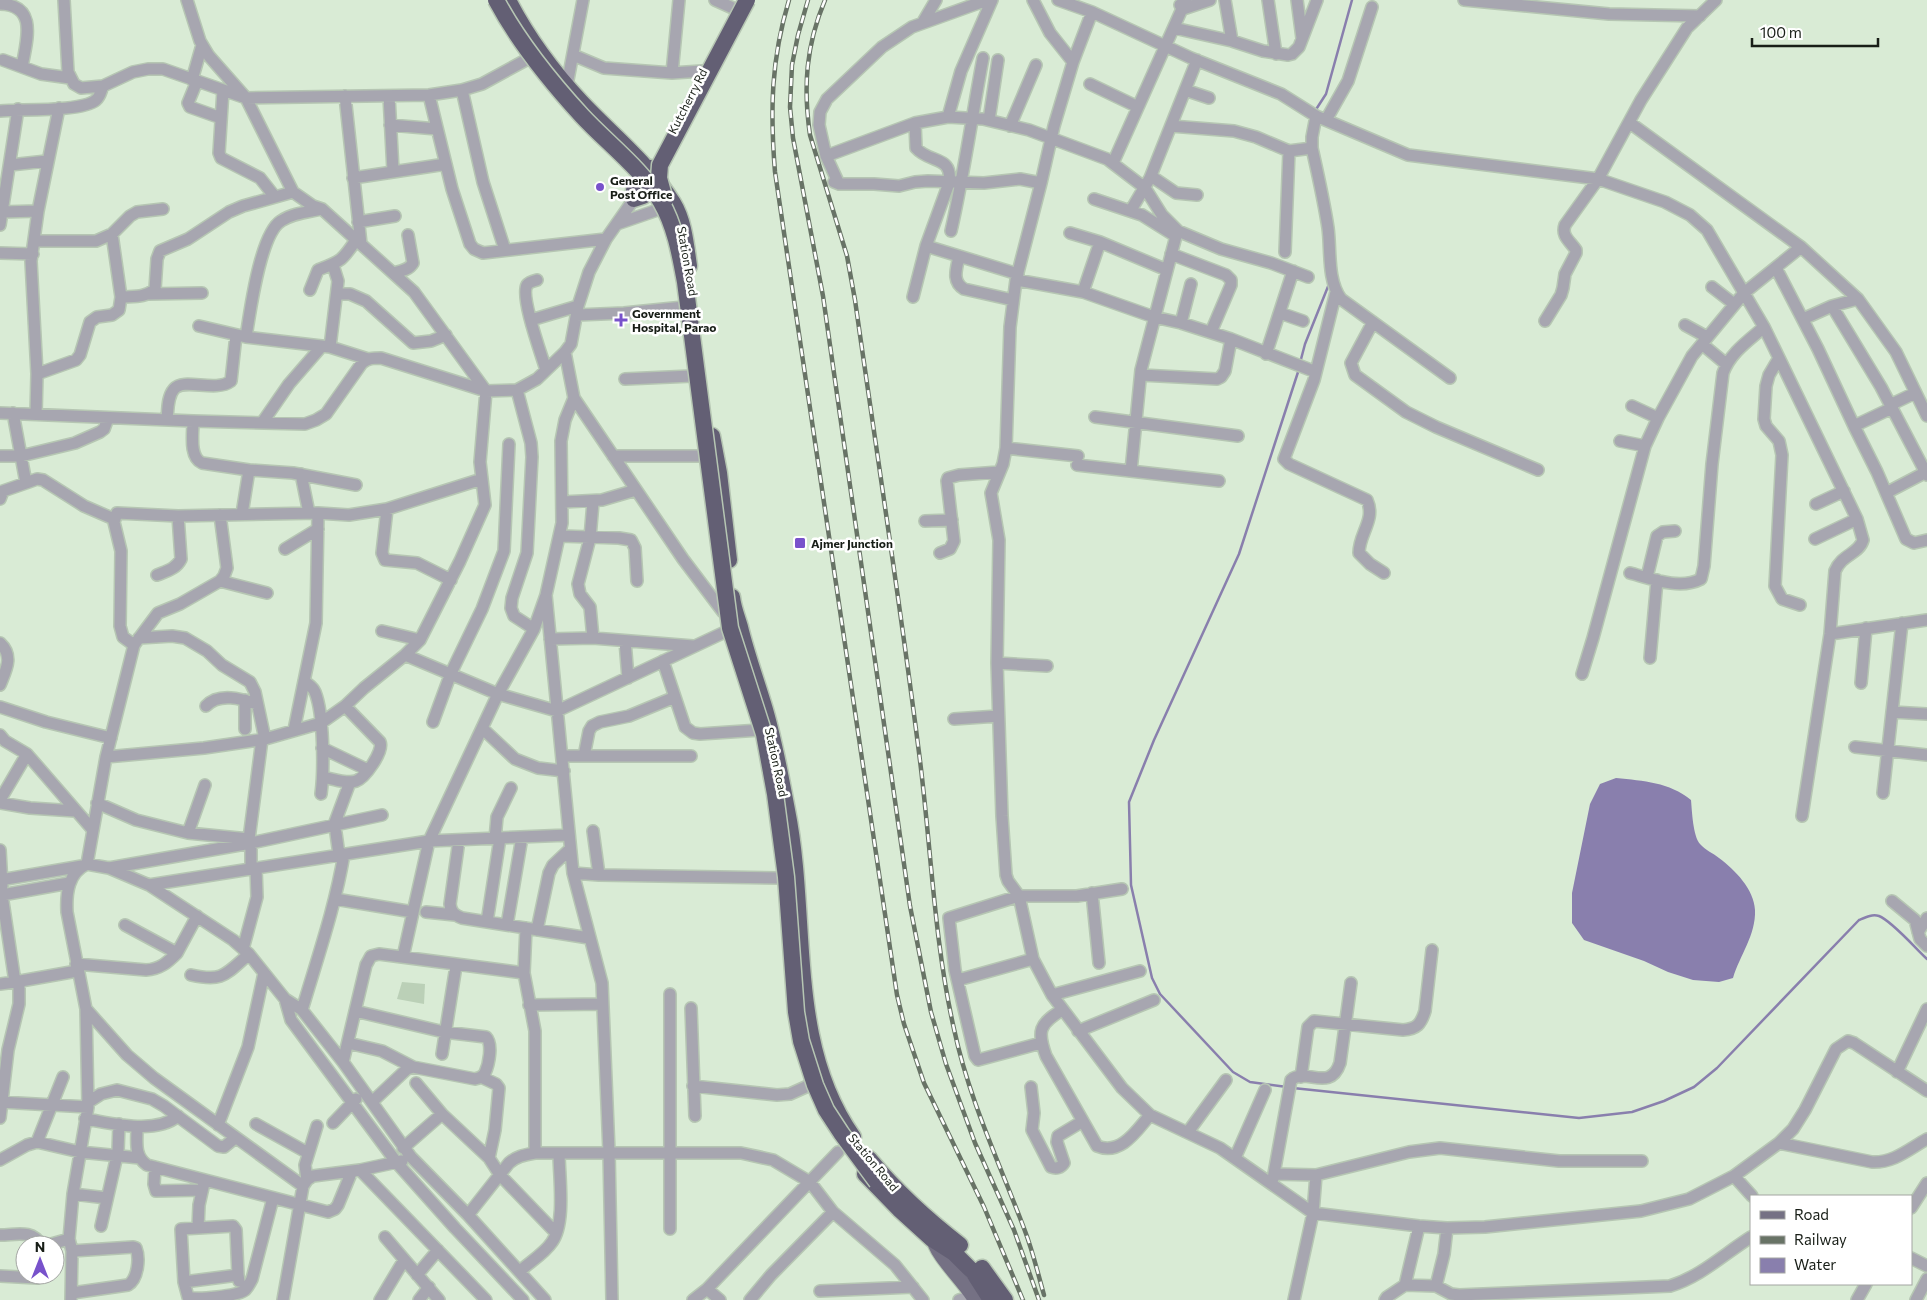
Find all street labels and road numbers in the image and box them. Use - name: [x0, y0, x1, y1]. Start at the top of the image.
- street label: Kutcherry Rd: [665, 66, 709, 136]
- street label: Station Road: [675, 225, 701, 297]
- street label: Station Road: [763, 726, 791, 798]
- street label: Station Road: [846, 1130, 902, 1194]

